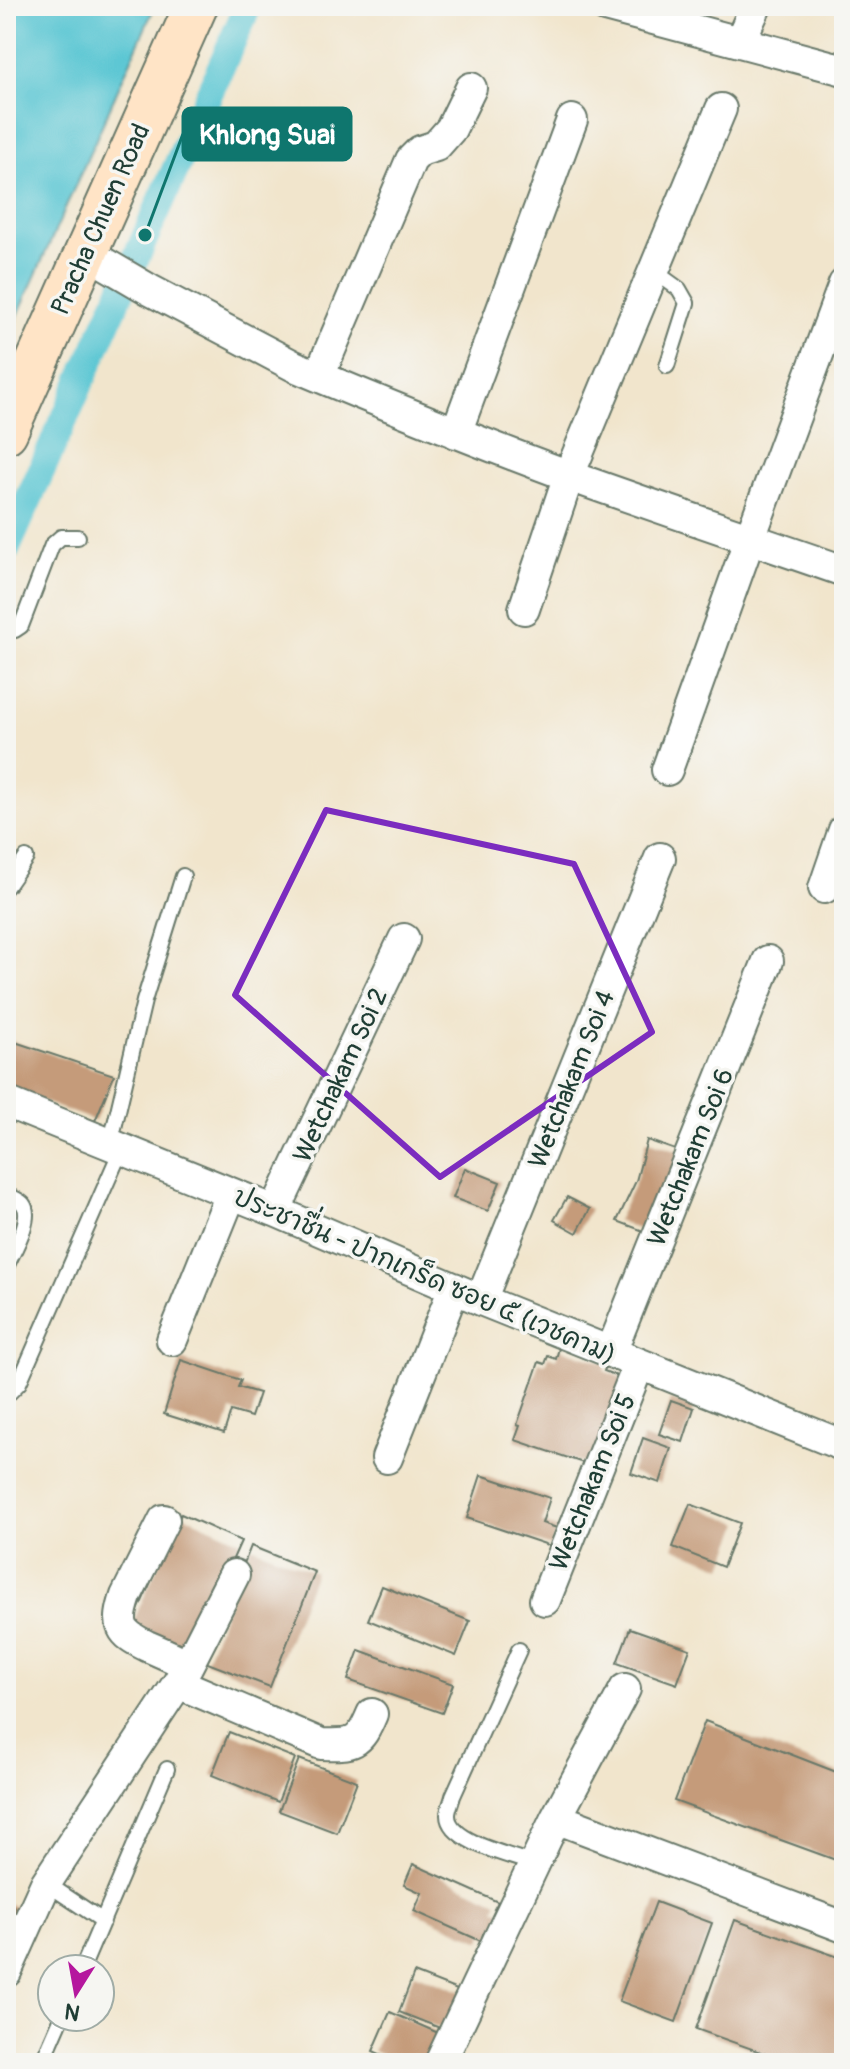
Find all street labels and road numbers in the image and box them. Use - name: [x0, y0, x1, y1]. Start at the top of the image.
- street label: Pracha Chuen Road: [44, 119, 157, 320]
- street label: Wetchakam Soi 2: [287, 983, 395, 1168]
- street label: Wetchakam Soi 4: [522, 986, 622, 1173]
- street label: Wetchakam Soi 6: [641, 1064, 741, 1251]
- street label: ประชาชื่น - ปากเกร็ด ซอย ๕ (เวชคาม): [229, 1172, 624, 1371]
- street label: Wetchakam Soi 5: [543, 1389, 643, 1576]

